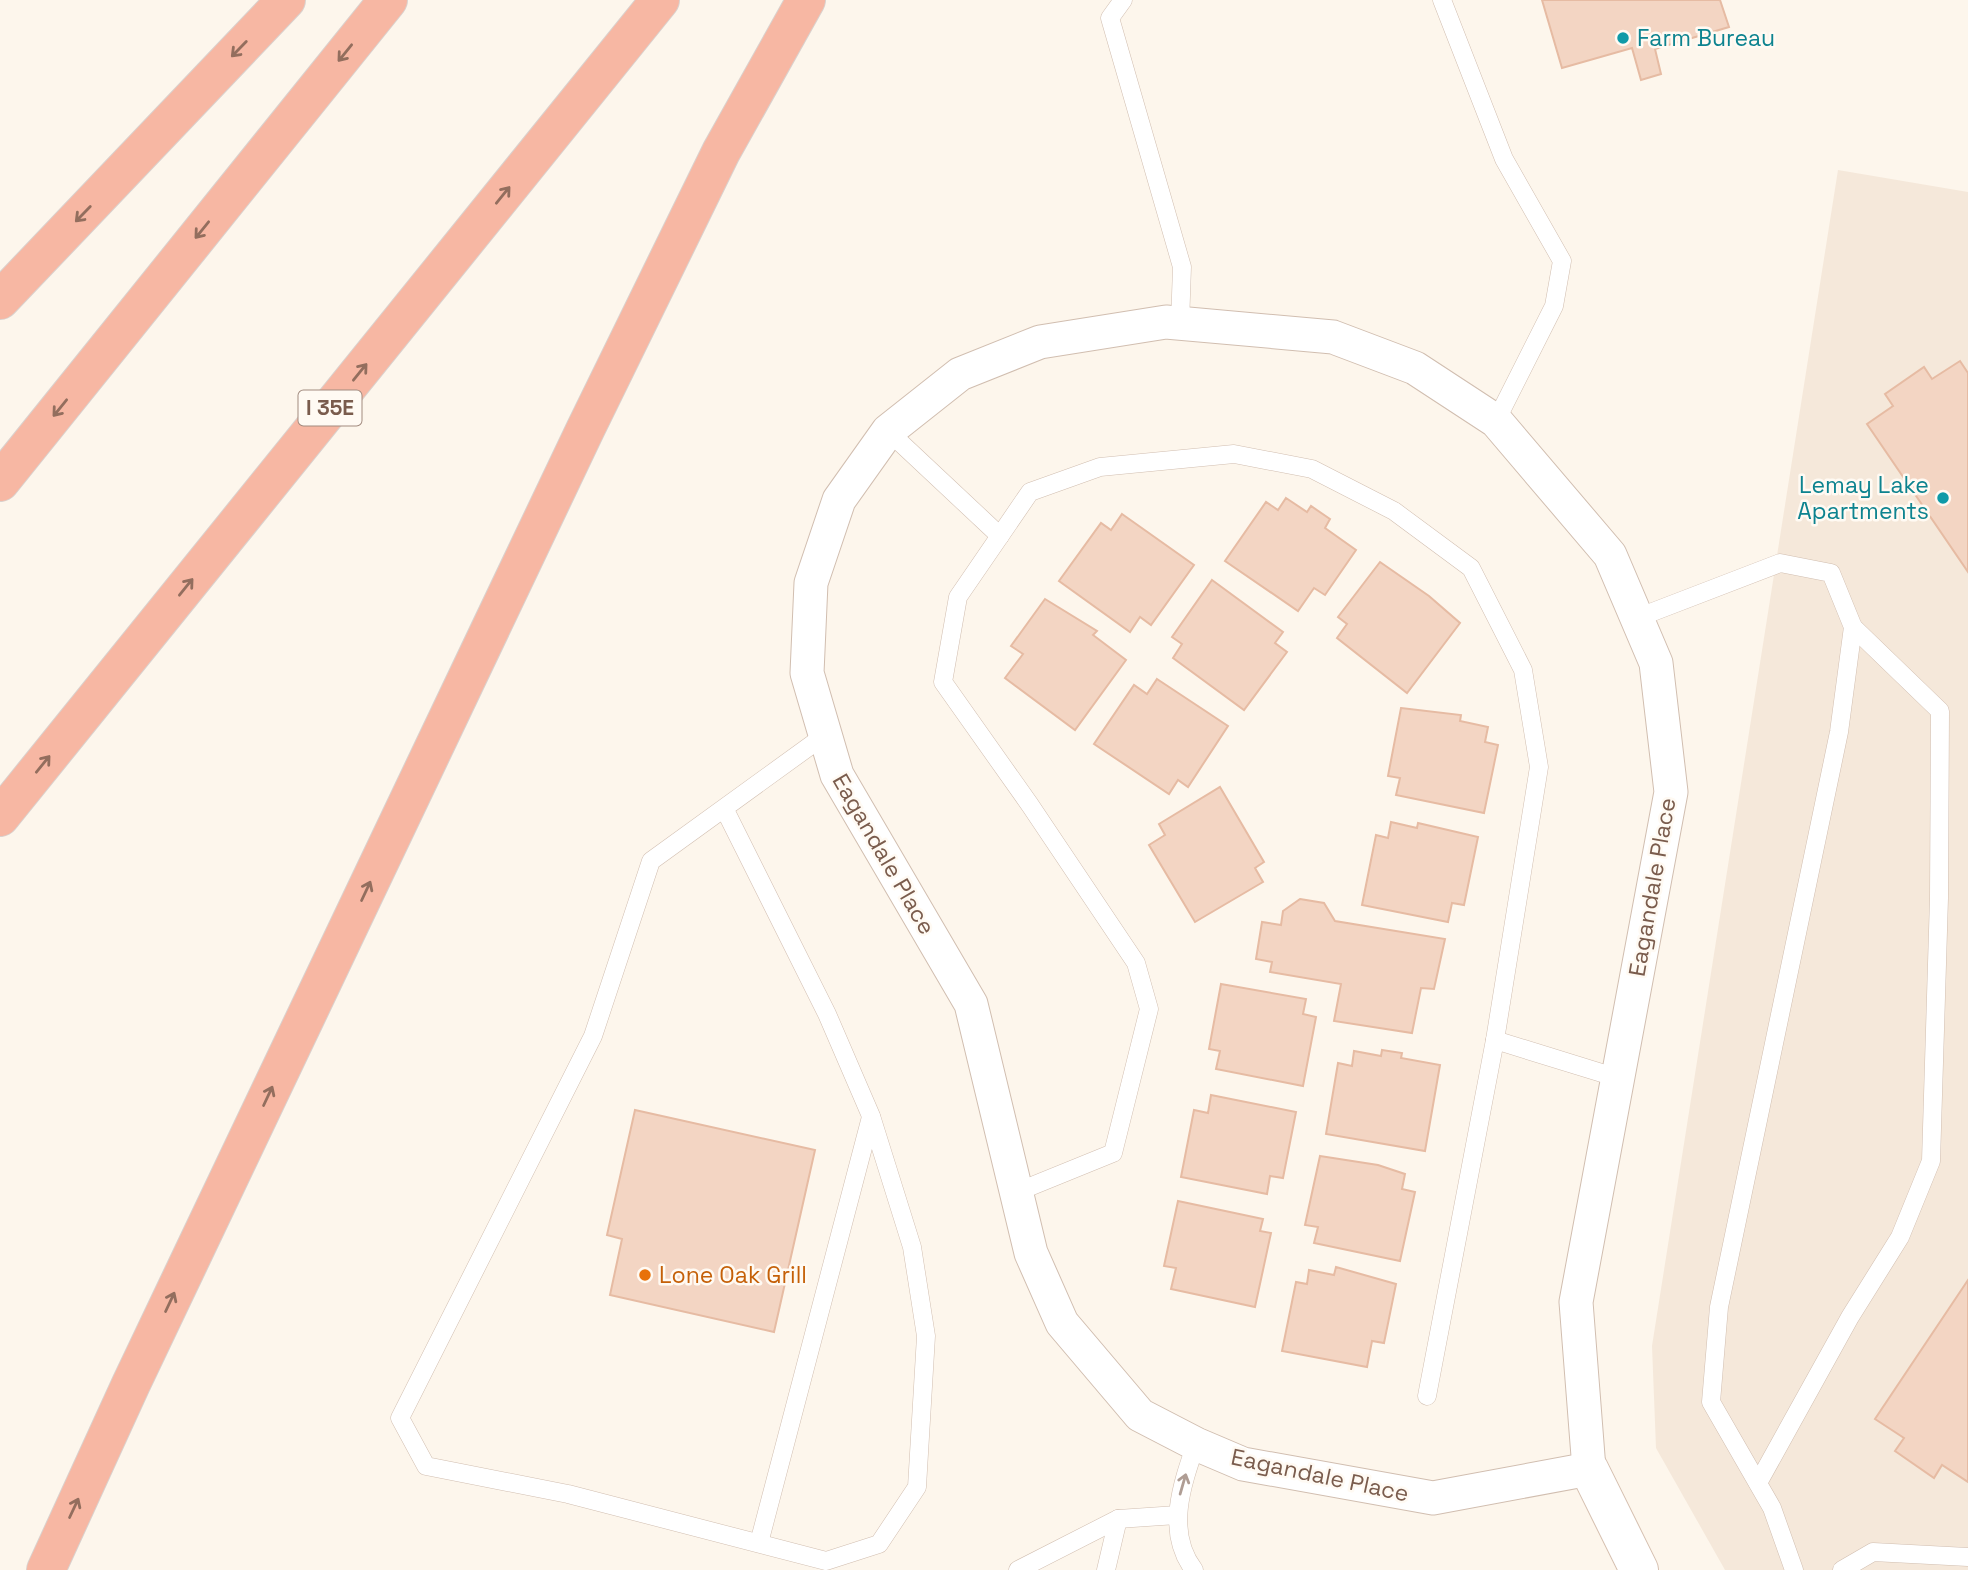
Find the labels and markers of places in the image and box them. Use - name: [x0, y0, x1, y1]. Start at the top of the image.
- place label: Farm Bureau: [1637, 23, 1775, 53]
- marker: Farm Bureau: [1615, 30, 1631, 46]
- place label: Lemay Lake Apartments: [1797, 470, 1929, 526]
- marker: Lemay Lake Apartments: [1935, 490, 1951, 506]
- place label: Lone Oak Grill: [659, 1260, 807, 1290]
- marker: Lone Oak Grill: [637, 1267, 653, 1283]

